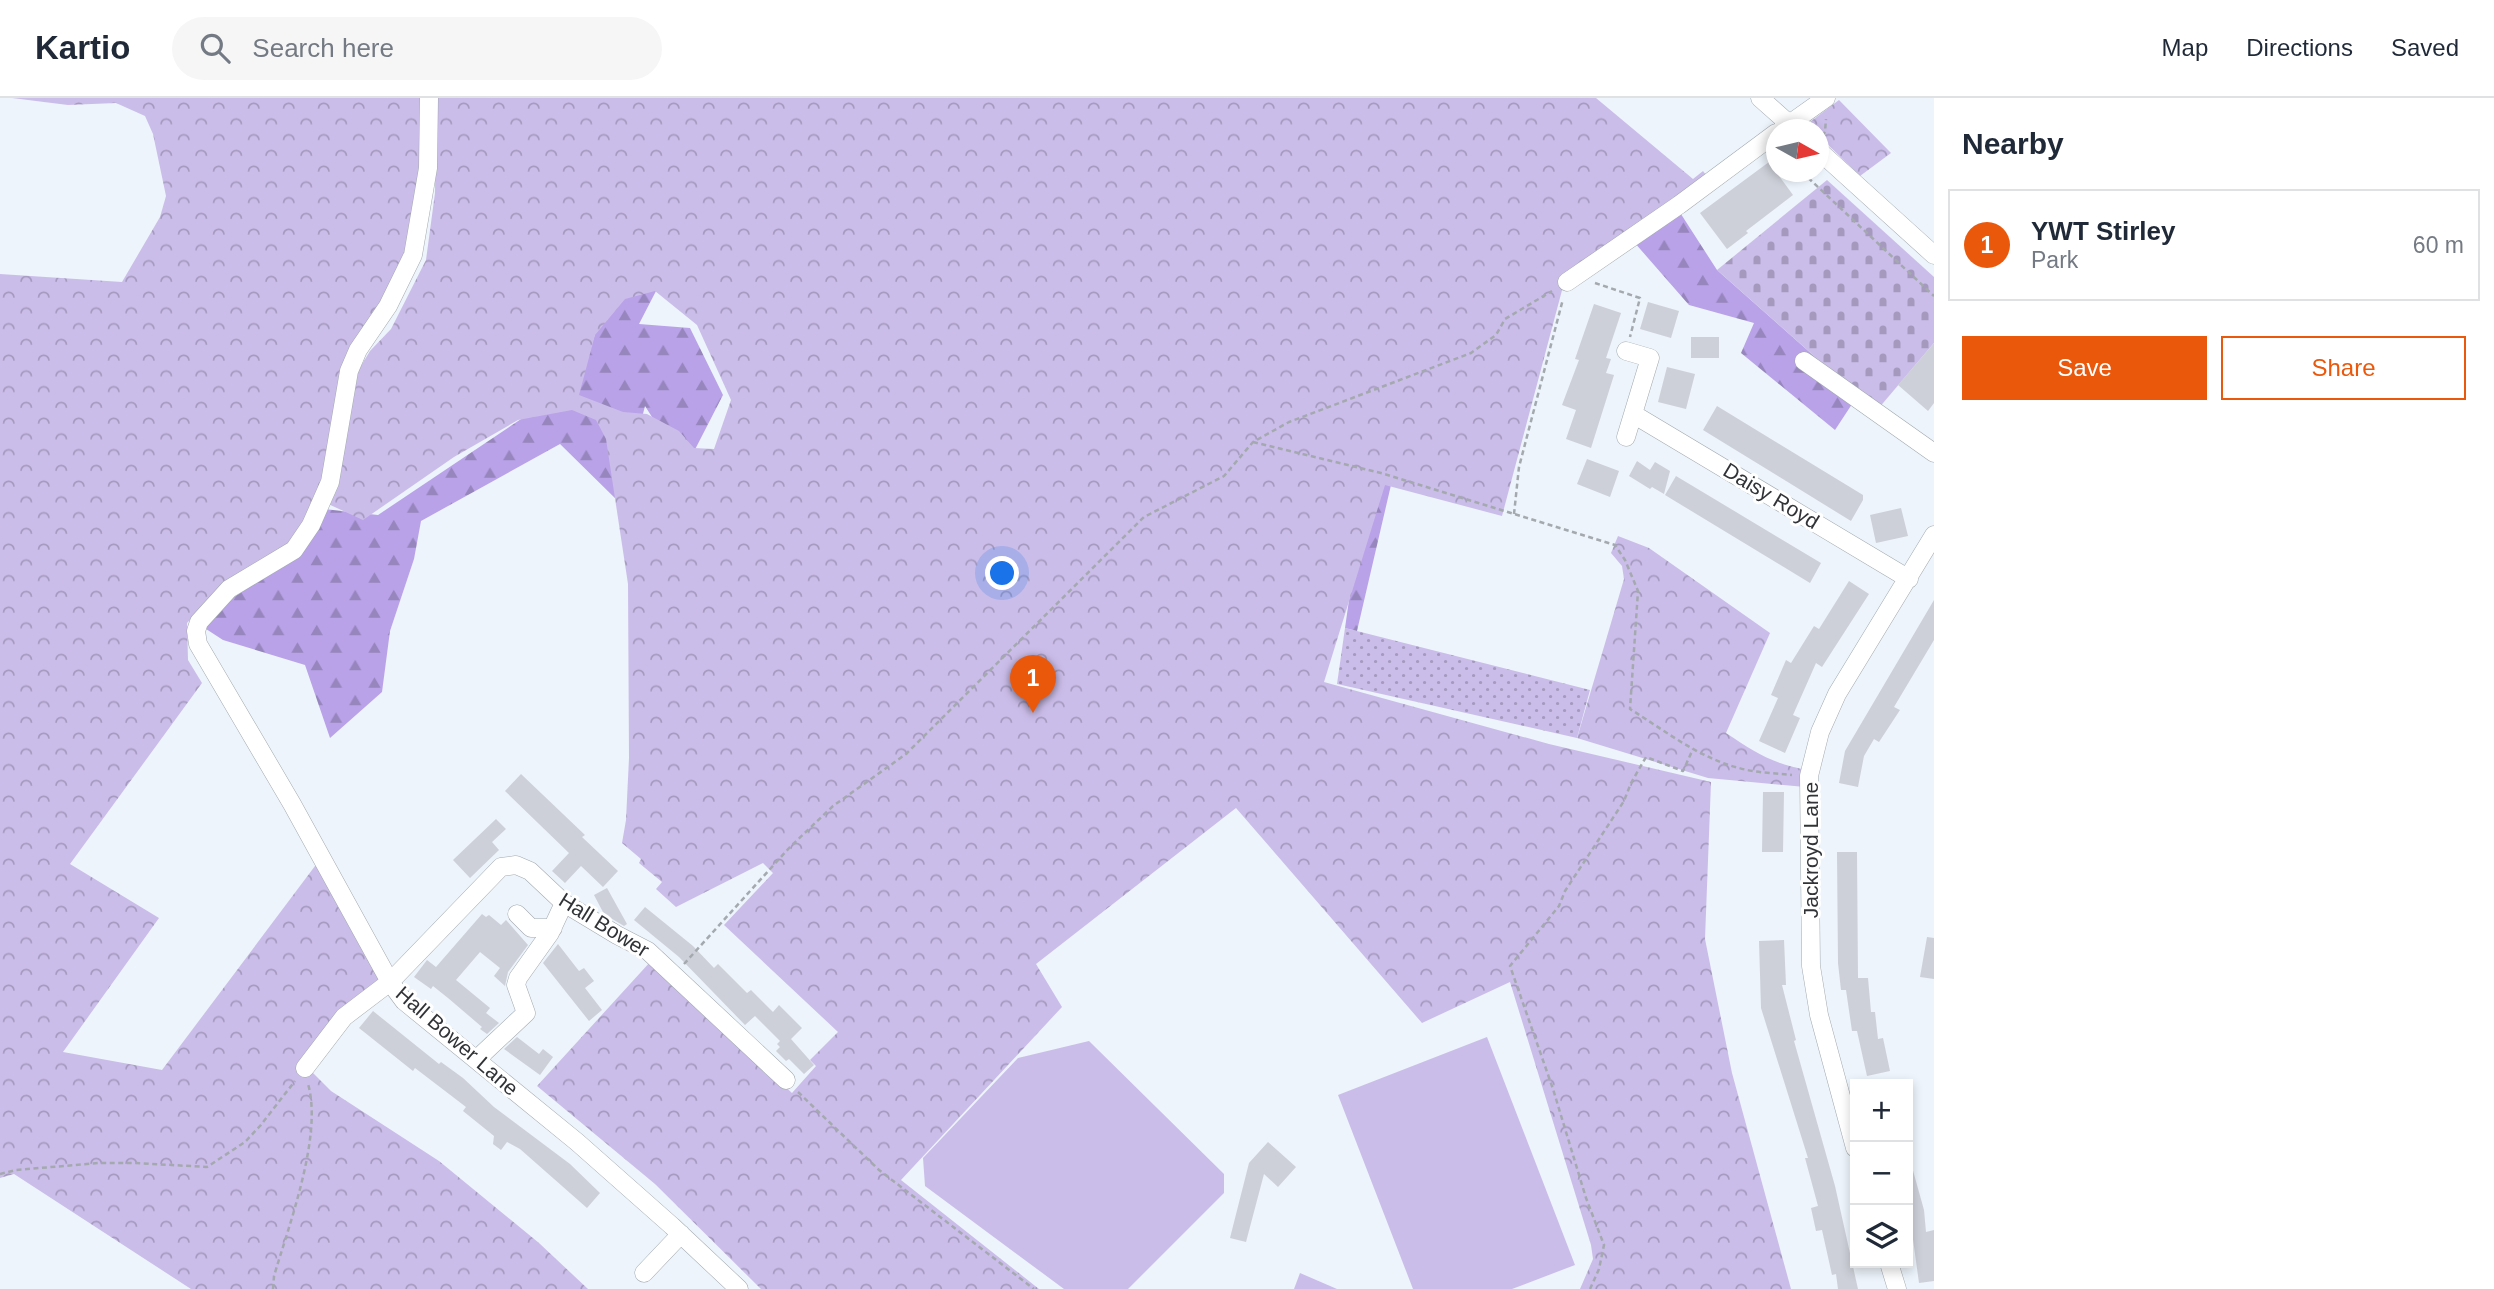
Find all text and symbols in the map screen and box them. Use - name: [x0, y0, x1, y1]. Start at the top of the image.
- search box: [172, 17, 662, 80]
- text: Kartio: [35, 29, 130, 66]
- icon: search: [196, 29, 234, 67]
- text: Search here: [252, 33, 394, 63]
- text: Map: [2162, 34, 2208, 61]
- text: Directions: [2246, 34, 2353, 61]
- text: Saved: [2391, 34, 2459, 61]
- north arrow: [1766, 119, 1829, 182]
- text: Nearby: [1962, 127, 2064, 160]
- text: YWT Stirley: [2031, 216, 2175, 246]
- text: 1: [1981, 232, 1993, 258]
- text: 60 m: [2413, 232, 2464, 258]
- text: Park: [2031, 247, 2078, 273]
- button: Save: [1962, 336, 2207, 400]
- button: Share: [2221, 336, 2466, 400]
- street label: Daisy Royd: [1719, 458, 1823, 533]
- your location: [985, 556, 1019, 590]
- pin: 1: [1010, 655, 1056, 713]
- street label: Jackroyd Lane: [1799, 782, 1822, 918]
- street label: Hall Bower: [555, 888, 653, 961]
- street label: Hall Bower Lane: [392, 981, 523, 1100]
- map controls: [1850, 1079, 1913, 1268]
- button: +: [1850, 1079, 1913, 1142]
- button: −: [1850, 1142, 1913, 1205]
- button: layers: [1850, 1205, 1913, 1268]

